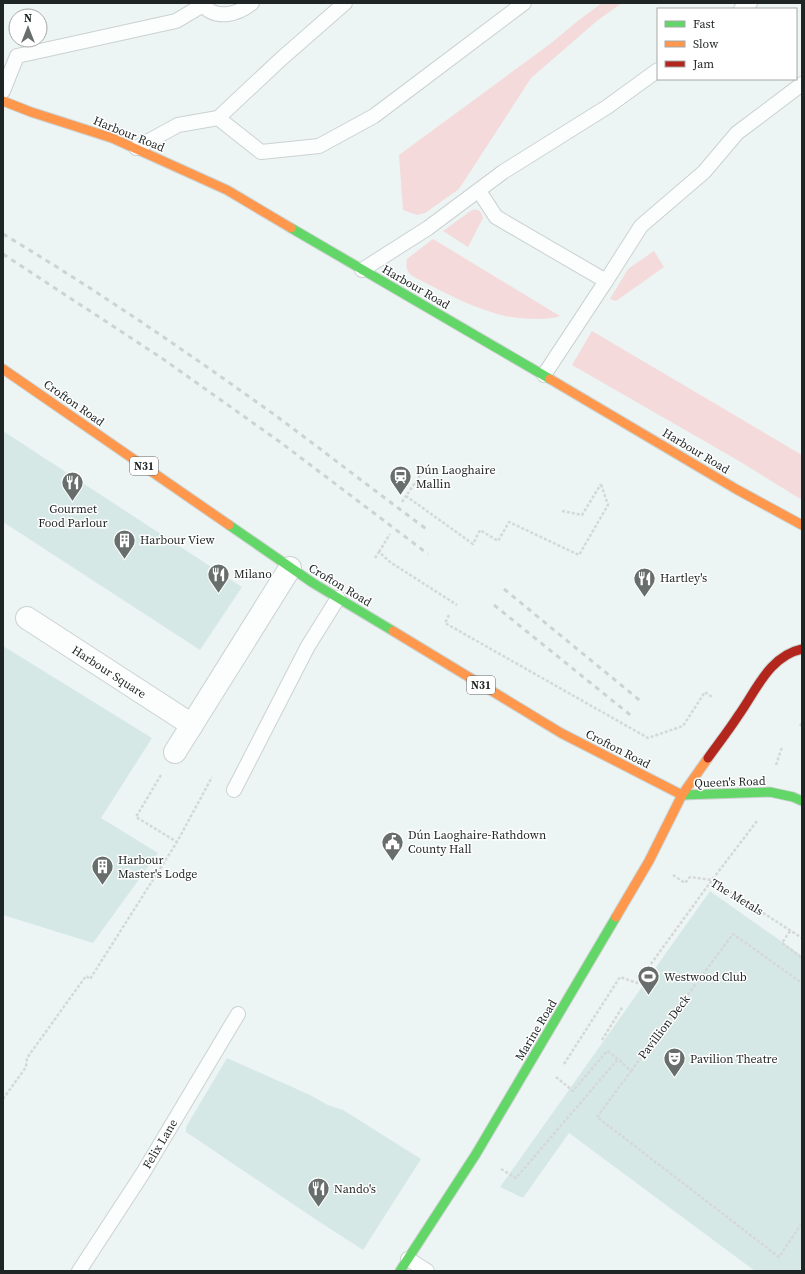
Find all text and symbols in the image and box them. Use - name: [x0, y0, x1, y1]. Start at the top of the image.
- north arrow: [8, 8, 48, 48]
- legend: [657, 8, 797, 80]
- text: N: [24, 11, 32, 26]
- text: Fast: [693, 16, 715, 32]
- text: Slow: [693, 36, 719, 52]
- text: Jam: [692, 56, 714, 72]
- street label: Harbour Road: [91, 112, 167, 156]
- street label: Harbour Road: [379, 261, 453, 313]
- street label: Crofton Road: [40, 376, 108, 430]
- street label: Harbour Road: [659, 425, 733, 477]
- road number: N31: [130, 457, 158, 475]
- place label: Dún Laoghaire Mallin: [416, 462, 496, 492]
- station icon: Dún Laoghaire Mallin: [387, 464, 413, 497]
- restaurant icon: Gourmet Food Parlour: [60, 469, 86, 502]
- place label: Gourmet Food Parlour: [38, 501, 108, 531]
- building icon: Harbour View: [111, 527, 137, 560]
- place label: Harbour View: [140, 532, 215, 548]
- street label: Crofton Road: [306, 560, 375, 610]
- restaurant icon: Milano: [206, 561, 232, 594]
- restaurant icon: Hartley's: [632, 565, 658, 598]
- place label: Milano: [234, 566, 272, 582]
- place label: Hartley's: [660, 570, 707, 586]
- street label: Harbour Square: [69, 642, 149, 702]
- road number: N31: [467, 676, 495, 694]
- street label: Crofton Road: [583, 726, 653, 772]
- street label: Queen's Road: [694, 773, 766, 791]
- place label: Dún Laoghaire-Rathdown County Hall: [408, 827, 546, 857]
- public building icon: Dún Laoghaire-Rathdown County Hall: [379, 829, 405, 862]
- place label: Harbour Master's Lodge: [118, 852, 197, 882]
- building icon: Harbour Master's Lodge: [90, 854, 116, 887]
- street label: The Metals: [708, 875, 766, 919]
- sports icon: Westwood Club: [635, 964, 661, 997]
- place label: Westwood Club: [664, 969, 747, 985]
- street label: Pavillion Deck: [634, 991, 694, 1063]
- street label: Marine Road: [511, 996, 561, 1064]
- theatre icon: Pavilion Theatre: [661, 1046, 687, 1079]
- place label: Pavilion Theatre: [690, 1051, 778, 1067]
- street label: Felix Lane: [139, 1116, 181, 1172]
- restaurant icon: Nando's: [306, 1176, 332, 1209]
- place label: Nando's: [334, 1181, 376, 1197]

